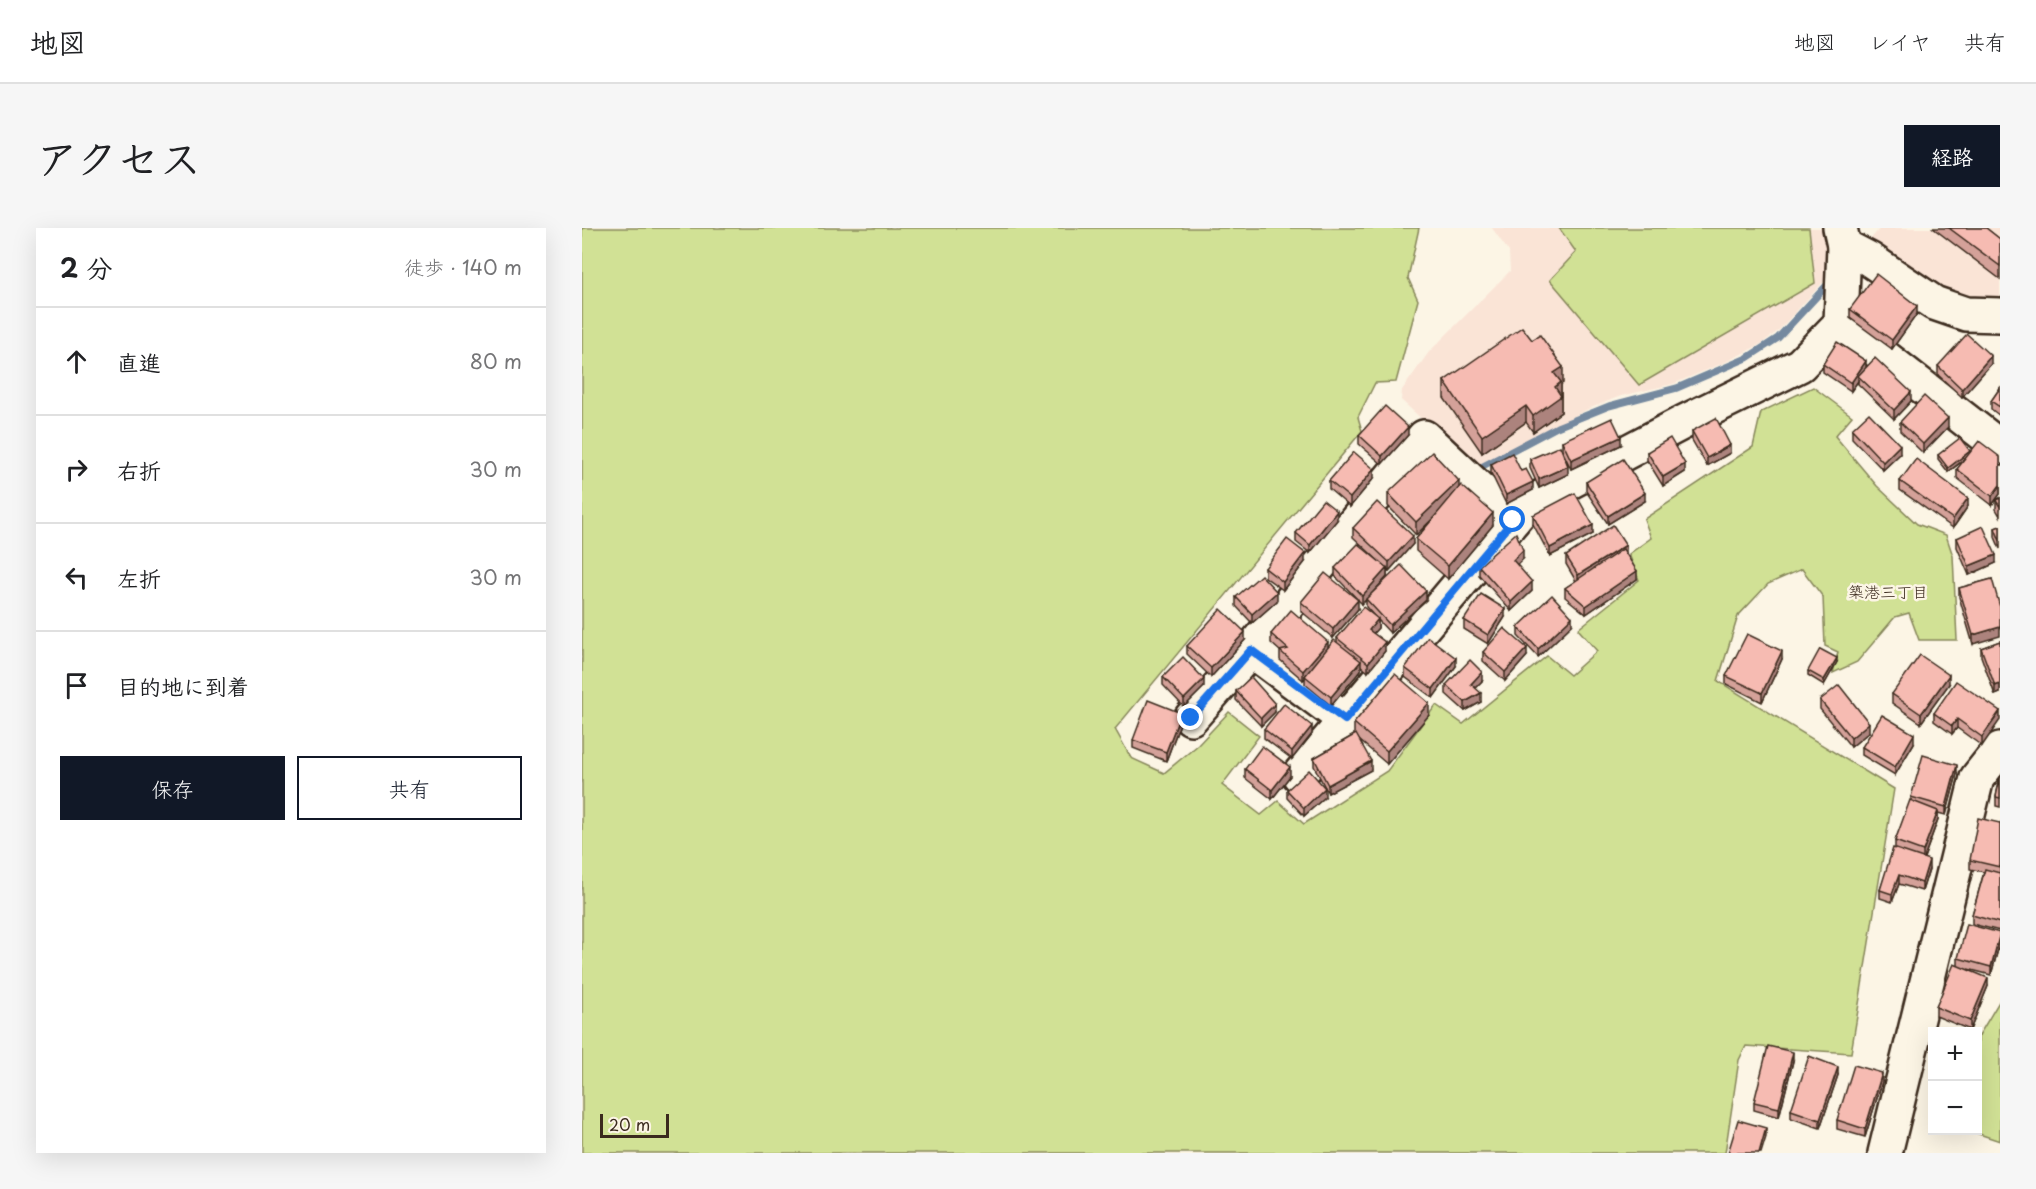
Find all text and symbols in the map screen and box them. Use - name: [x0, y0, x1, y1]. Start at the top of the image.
- text: 地図: [30, 20, 86, 63]
- text: 地図: [1794, 25, 1836, 57]
- text: レイヤ: [1869, 25, 1931, 57]
- text: 共有: [1964, 25, 2006, 57]
- text: アクセス: [36, 125, 201, 188]
- button: 経路: [1904, 125, 2000, 187]
- text: 2 分: [60, 248, 113, 287]
- text: 徒歩 · 140 m: [404, 252, 522, 282]
- icon: ahead: [60, 345, 93, 378]
- text: 直進: [117, 345, 161, 378]
- text: 80 m: [470, 346, 522, 376]
- icon: right: [60, 453, 93, 486]
- text: 右折: [117, 453, 161, 486]
- text: 30 m: [469, 454, 522, 484]
- route start: [1499, 506, 1525, 532]
- icon: left: [60, 561, 93, 594]
- text: 左折: [117, 561, 161, 594]
- text: 30 m: [469, 562, 522, 592]
- district label: 築港三丁目: [1848, 579, 1928, 603]
- icon: arrive: [60, 669, 93, 702]
- text: 目的地に到着: [117, 669, 249, 702]
- route end: [1177, 704, 1203, 730]
- button: 保存: [60, 756, 285, 820]
- button: 共有: [297, 756, 522, 820]
- map controls: [1928, 1027, 1982, 1135]
- button: +: [1928, 1027, 1982, 1081]
- button: −: [1928, 1081, 1982, 1135]
- scale bar: [600, 1111, 669, 1138]
- text: 20 m: [609, 1112, 650, 1136]

